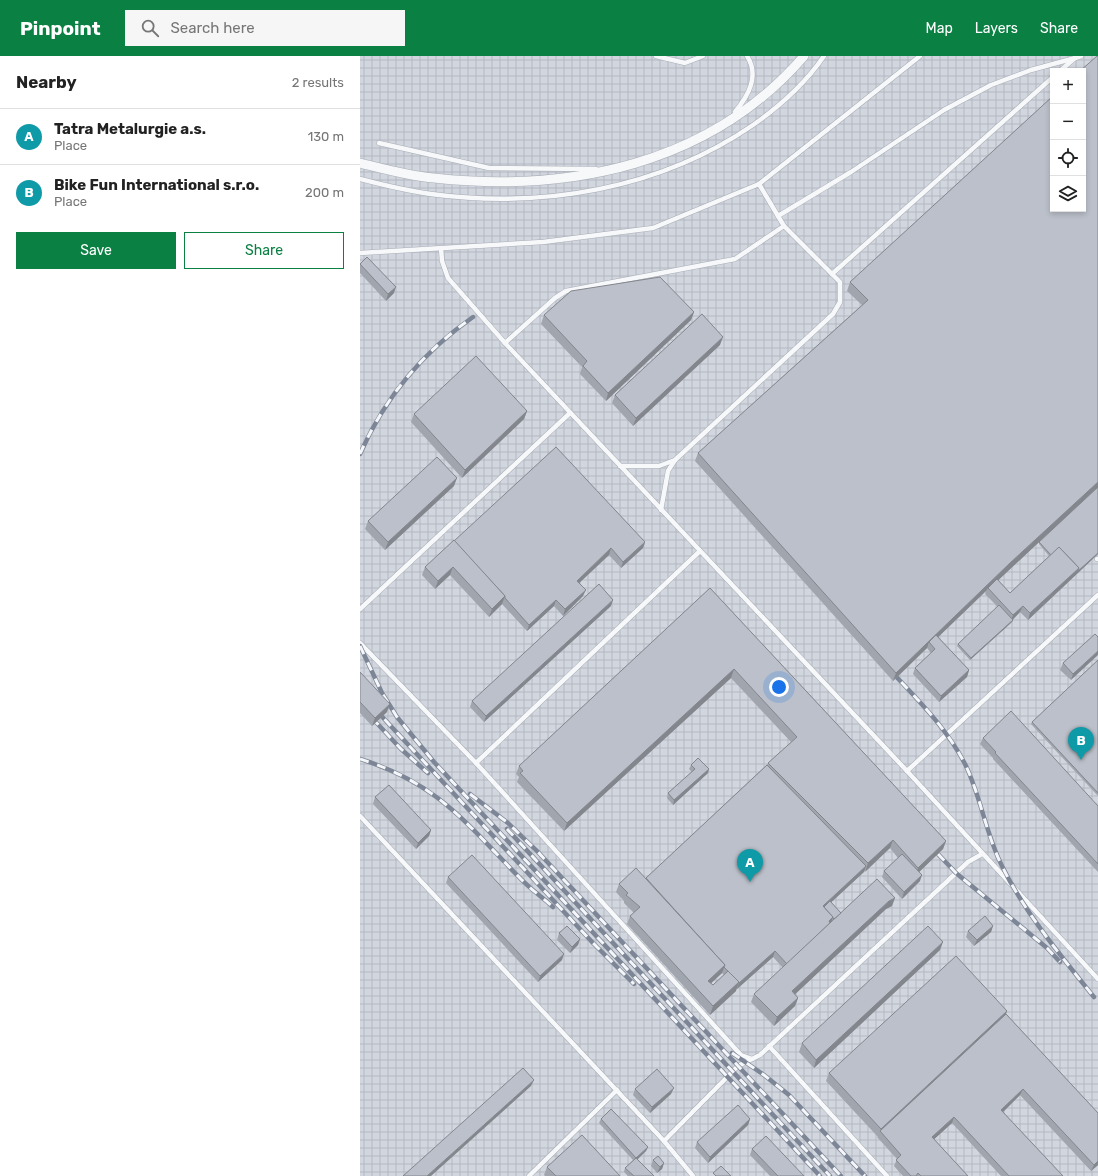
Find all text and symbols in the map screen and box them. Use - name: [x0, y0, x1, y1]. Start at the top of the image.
- search box: [125, 10, 405, 46]
- text: Pinpoint: [20, 17, 101, 40]
- icon: search: [139, 17, 161, 39]
- text: Search here: [171, 19, 255, 37]
- text: Map: [926, 20, 953, 37]
- text: Layers: [975, 20, 1018, 37]
- text: Share: [1040, 20, 1078, 37]
- map controls: [1050, 68, 1086, 212]
- button: +: [1050, 68, 1086, 104]
- text: Nearby: [16, 72, 77, 92]
- text: 2 results: [292, 75, 344, 90]
- button: −: [1050, 104, 1086, 140]
- text: Tatra Metalurgie a.s.: [54, 120, 206, 138]
- text: A: [24, 129, 34, 144]
- text: 130 m: [308, 129, 344, 144]
- text: Place: [54, 138, 87, 153]
- button: locate: [1050, 140, 1086, 176]
- text: Bike Fun International s.r.o.: [54, 176, 259, 194]
- button: layers: [1050, 176, 1086, 212]
- text: B: [24, 185, 34, 200]
- text: 200 m: [305, 185, 344, 200]
- text: Place: [54, 194, 87, 209]
- button: Save: [16, 232, 176, 269]
- button: Share: [184, 232, 344, 269]
- your location: [769, 677, 789, 697]
- pin: B: [1068, 727, 1094, 760]
- pin: A: [737, 849, 763, 882]

